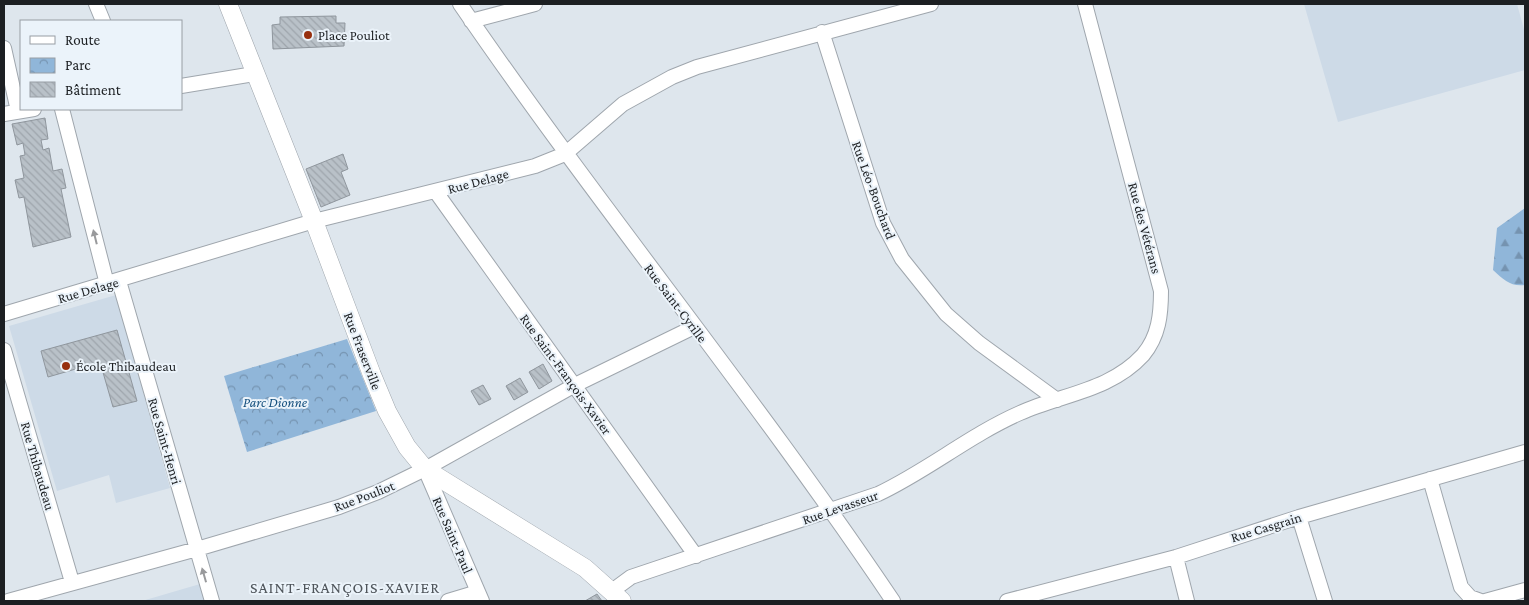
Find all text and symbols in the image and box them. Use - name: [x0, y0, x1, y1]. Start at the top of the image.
- legend: [20, 20, 182, 110]
- place label: Place Pouliot: [318, 27, 390, 43]
- marker: Place Pouliot: [302, 29, 314, 41]
- text: Route: [65, 32, 100, 48]
- text: Parc: [65, 57, 91, 73]
- text: Bâtiment: [65, 82, 122, 98]
- street label: Rue Léo-Bouchard: [849, 139, 899, 242]
- street label: Rue Delage: [446, 165, 510, 197]
- street label: Rue des Vétérans: [1125, 181, 1165, 275]
- one-way arrow: [91, 229, 99, 244]
- street label: Rue Saint-Cyrille: [641, 260, 711, 346]
- street label: Rue Delage: [56, 274, 120, 306]
- street label: Rue Fraserville: [341, 310, 385, 392]
- street label: Rue Saint-François-Xavier: [517, 310, 615, 438]
- place label: École Thibaudeau: [76, 358, 177, 374]
- marker: École Thibaudeau: [60, 360, 72, 372]
- park label: Parc Dionne: [243, 394, 308, 410]
- street label: Rue Saint-Henri: [145, 396, 185, 486]
- street label: Rue Thibaudeau: [18, 420, 58, 513]
- street label: Rue Pouliot: [331, 477, 397, 515]
- street label: Rue Levasseur: [800, 487, 880, 527]
- street label: Rue Saint-Paul: [430, 494, 477, 576]
- street label: Rue Casgrain: [1229, 509, 1304, 545]
- one-way arrow: [200, 567, 208, 582]
- district label: SAINT-FRANÇOIS-XAVIER: [250, 579, 440, 597]

